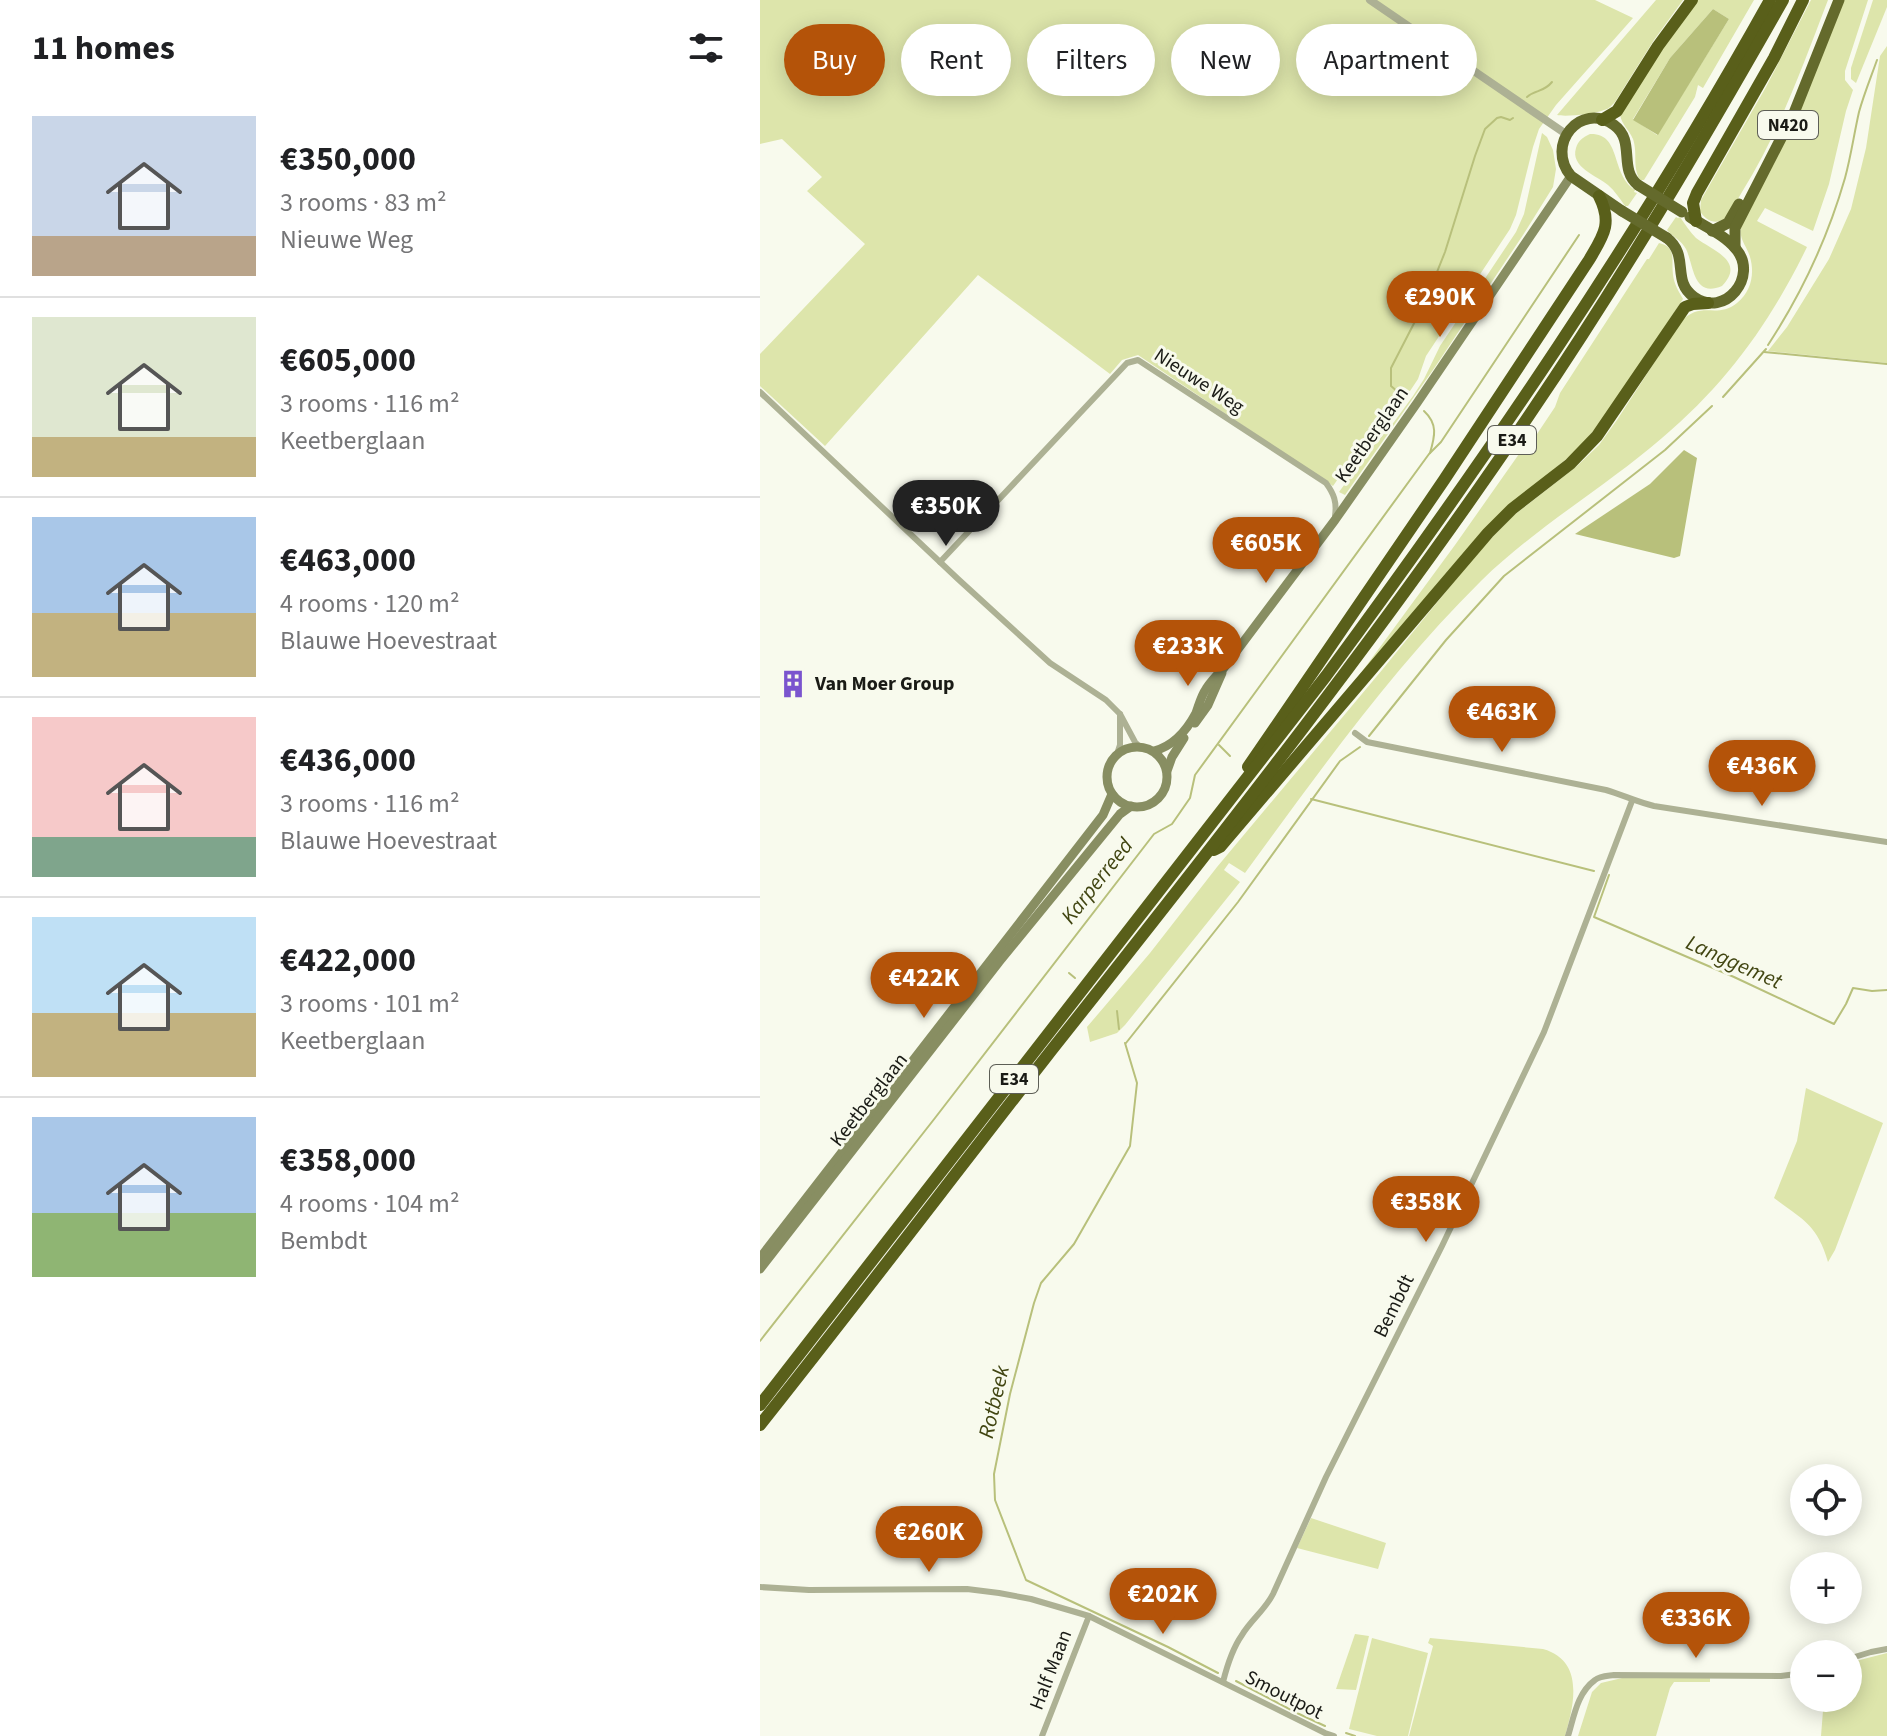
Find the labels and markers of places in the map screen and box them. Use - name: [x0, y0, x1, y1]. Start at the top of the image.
- pin: €290K: [1384, 271, 1496, 339]
- pin: €350K: [890, 480, 1002, 548]
- pin: €605K: [1210, 517, 1322, 585]
- pin: €233K: [1132, 620, 1244, 688]
- building icon: Van Moer Group: [778, 669, 808, 699]
- place label: Van Moer Group: [814, 670, 955, 698]
- pin: €463K: [1446, 686, 1558, 754]
- pin: €436K: [1706, 740, 1818, 808]
- pin: €422K: [868, 952, 980, 1020]
- pin: €358K: [1370, 1176, 1482, 1244]
- pin: €260K: [873, 1506, 985, 1574]
- pin: €202K: [1107, 1568, 1219, 1636]
- pin: €336K: [1640, 1592, 1752, 1660]

